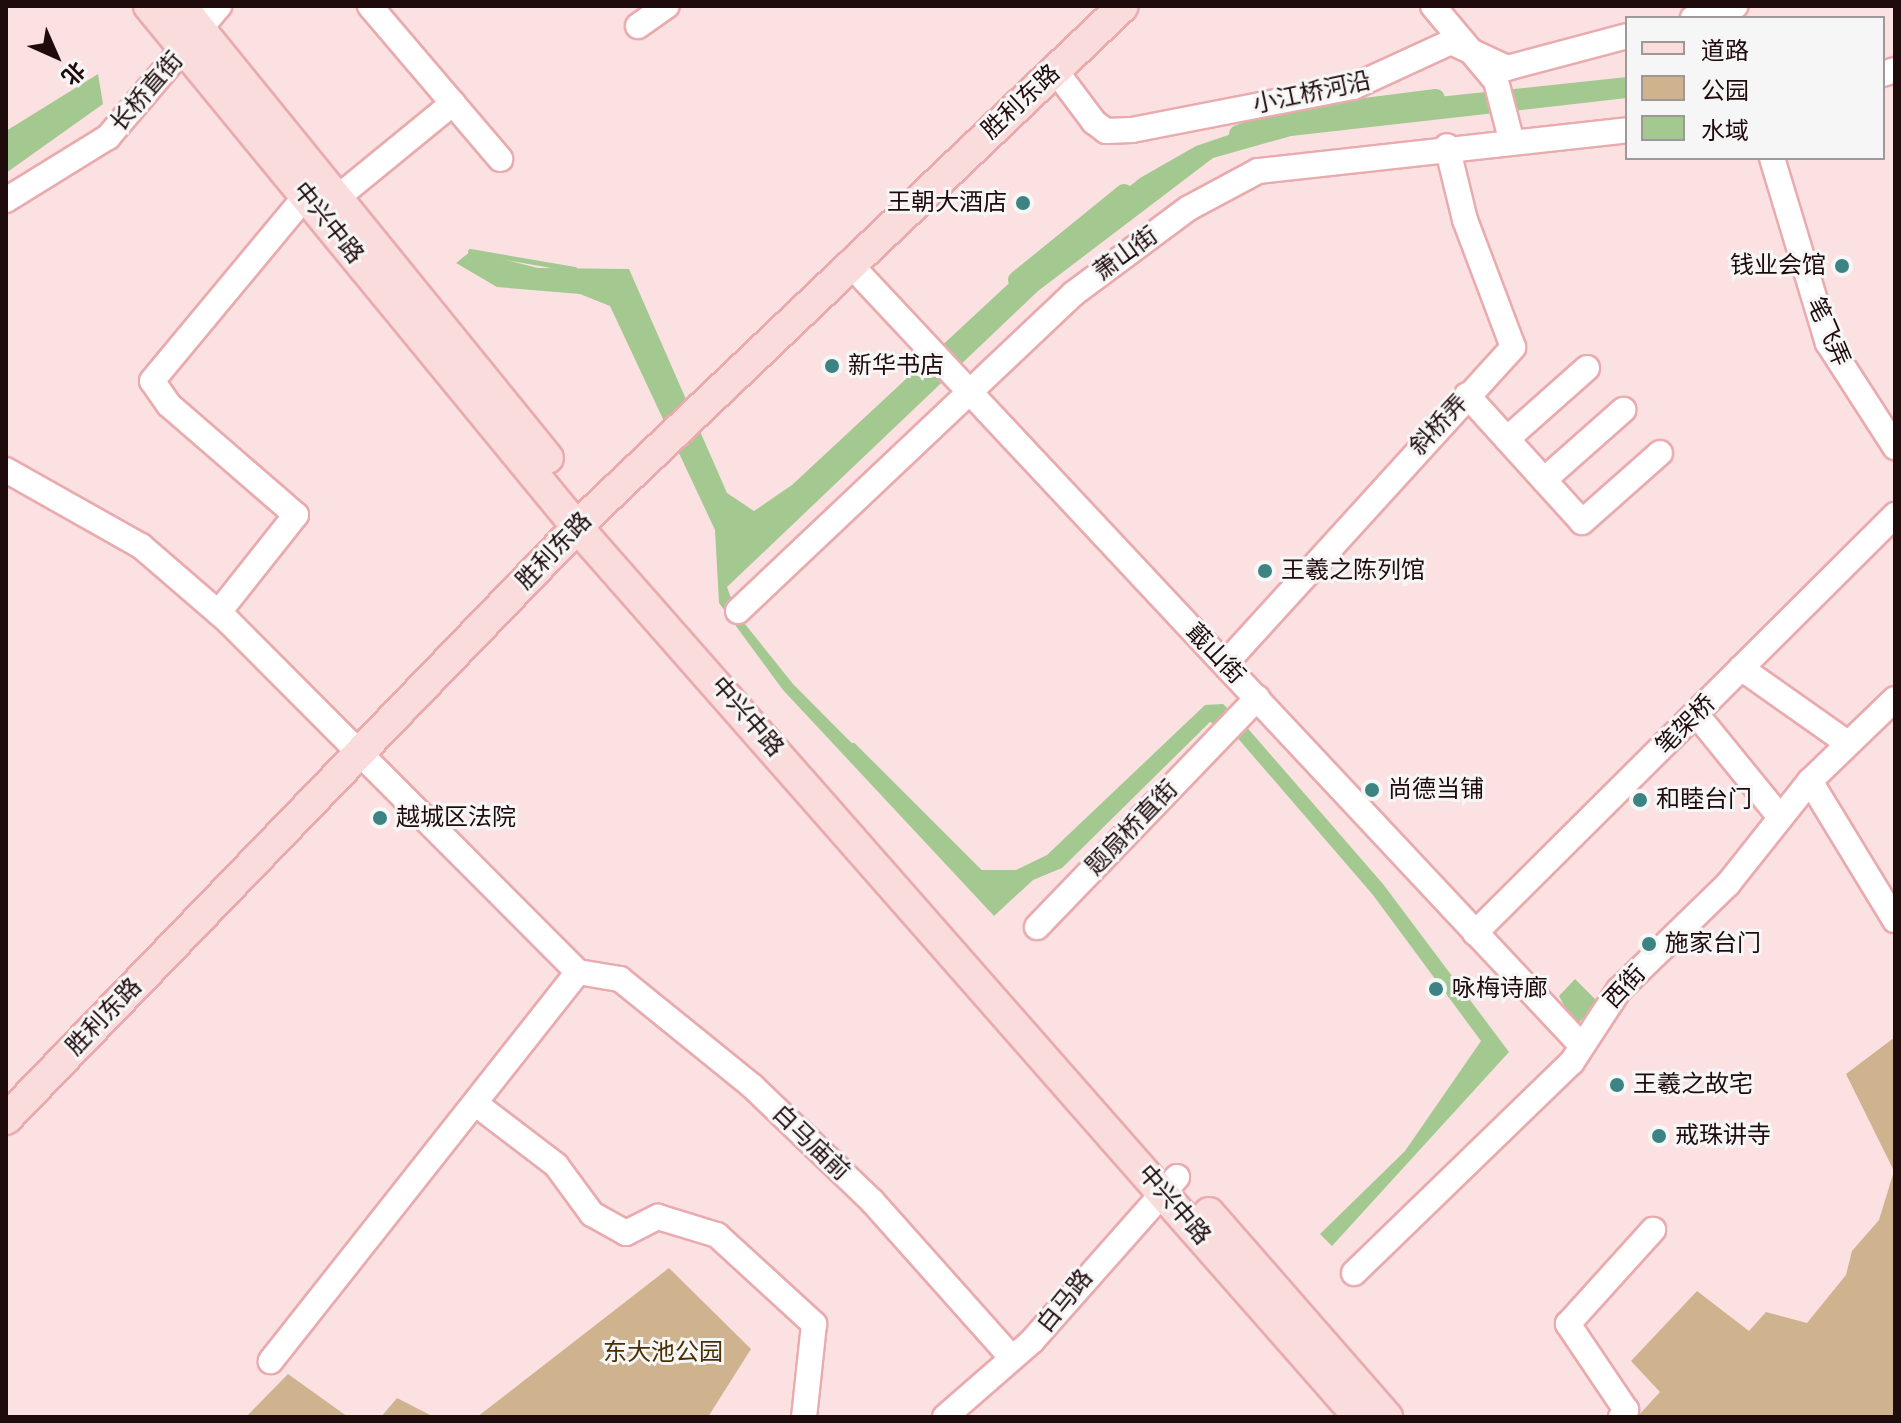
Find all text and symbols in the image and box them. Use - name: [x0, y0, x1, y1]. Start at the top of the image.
- north arrow: [16, 16, 96, 96]
- legend: [1625, 16, 1885, 160]
- text: 道路: [1701, 37, 1749, 65]
- street label: 长桥直街: [105, 46, 189, 138]
- text: 北: [56, 56, 90, 90]
- street label: 胜利东路: [976, 59, 1066, 145]
- street label: 小江桥河沿: [1250, 66, 1374, 120]
- text: 公园: [1701, 77, 1749, 105]
- text: 水域: [1701, 117, 1749, 145]
- street label: 中兴中路: [287, 177, 369, 269]
- place label: 王朝大酒店: [887, 189, 1007, 217]
- marker: 王朝大酒店: [1014, 194, 1032, 212]
- street label: 萧山街: [1088, 221, 1164, 287]
- place label: 钱业会馆: [1730, 252, 1826, 280]
- marker: 钱业会馆: [1833, 257, 1851, 275]
- street label: 笔飞弄: [1801, 293, 1855, 371]
- place label: 新华书店: [848, 352, 944, 380]
- marker: 新华书店: [823, 357, 841, 375]
- street label: 斜桥弄: [1404, 389, 1474, 461]
- street label: 胜利东路: [510, 506, 598, 596]
- place label: 王羲之陈列馆: [1281, 557, 1425, 585]
- marker: 王羲之陈列馆: [1256, 562, 1274, 580]
- street label: 蕺山街: [1180, 618, 1250, 690]
- street label: 中兴中路: [705, 671, 789, 763]
- street label: 笔架桥: [1650, 689, 1722, 761]
- street label: 题扇桥直街: [1080, 775, 1184, 881]
- place label: 尚德当铺: [1388, 776, 1484, 804]
- marker: 尚德当铺: [1363, 781, 1381, 799]
- place label: 和睦台门: [1656, 786, 1752, 814]
- marker: 和睦台门: [1631, 791, 1649, 809]
- place label: 越城区法院: [396, 804, 516, 832]
- marker: 越城区法院: [371, 809, 389, 827]
- place label: 施家台门: [1665, 930, 1761, 958]
- marker: 施家台门: [1640, 935, 1658, 953]
- street label: 西街: [1598, 960, 1652, 1014]
- street label: 胜利东路: [60, 972, 148, 1062]
- place label: 咏梅诗廊: [1452, 975, 1548, 1003]
- marker: 咏梅诗廊: [1427, 980, 1445, 998]
- place label: 王羲之故宅: [1633, 1071, 1753, 1099]
- marker: 王羲之故宅: [1608, 1076, 1626, 1094]
- street label: 白马庙前: [766, 1099, 856, 1187]
- place label: 戒珠讲寺: [1675, 1122, 1771, 1150]
- marker: 戒珠讲寺: [1650, 1127, 1668, 1145]
- street label: 中兴中路: [1132, 1159, 1216, 1251]
- street label: 白马路: [1031, 1264, 1099, 1338]
- park label: 东大池公园: [603, 1339, 723, 1367]

